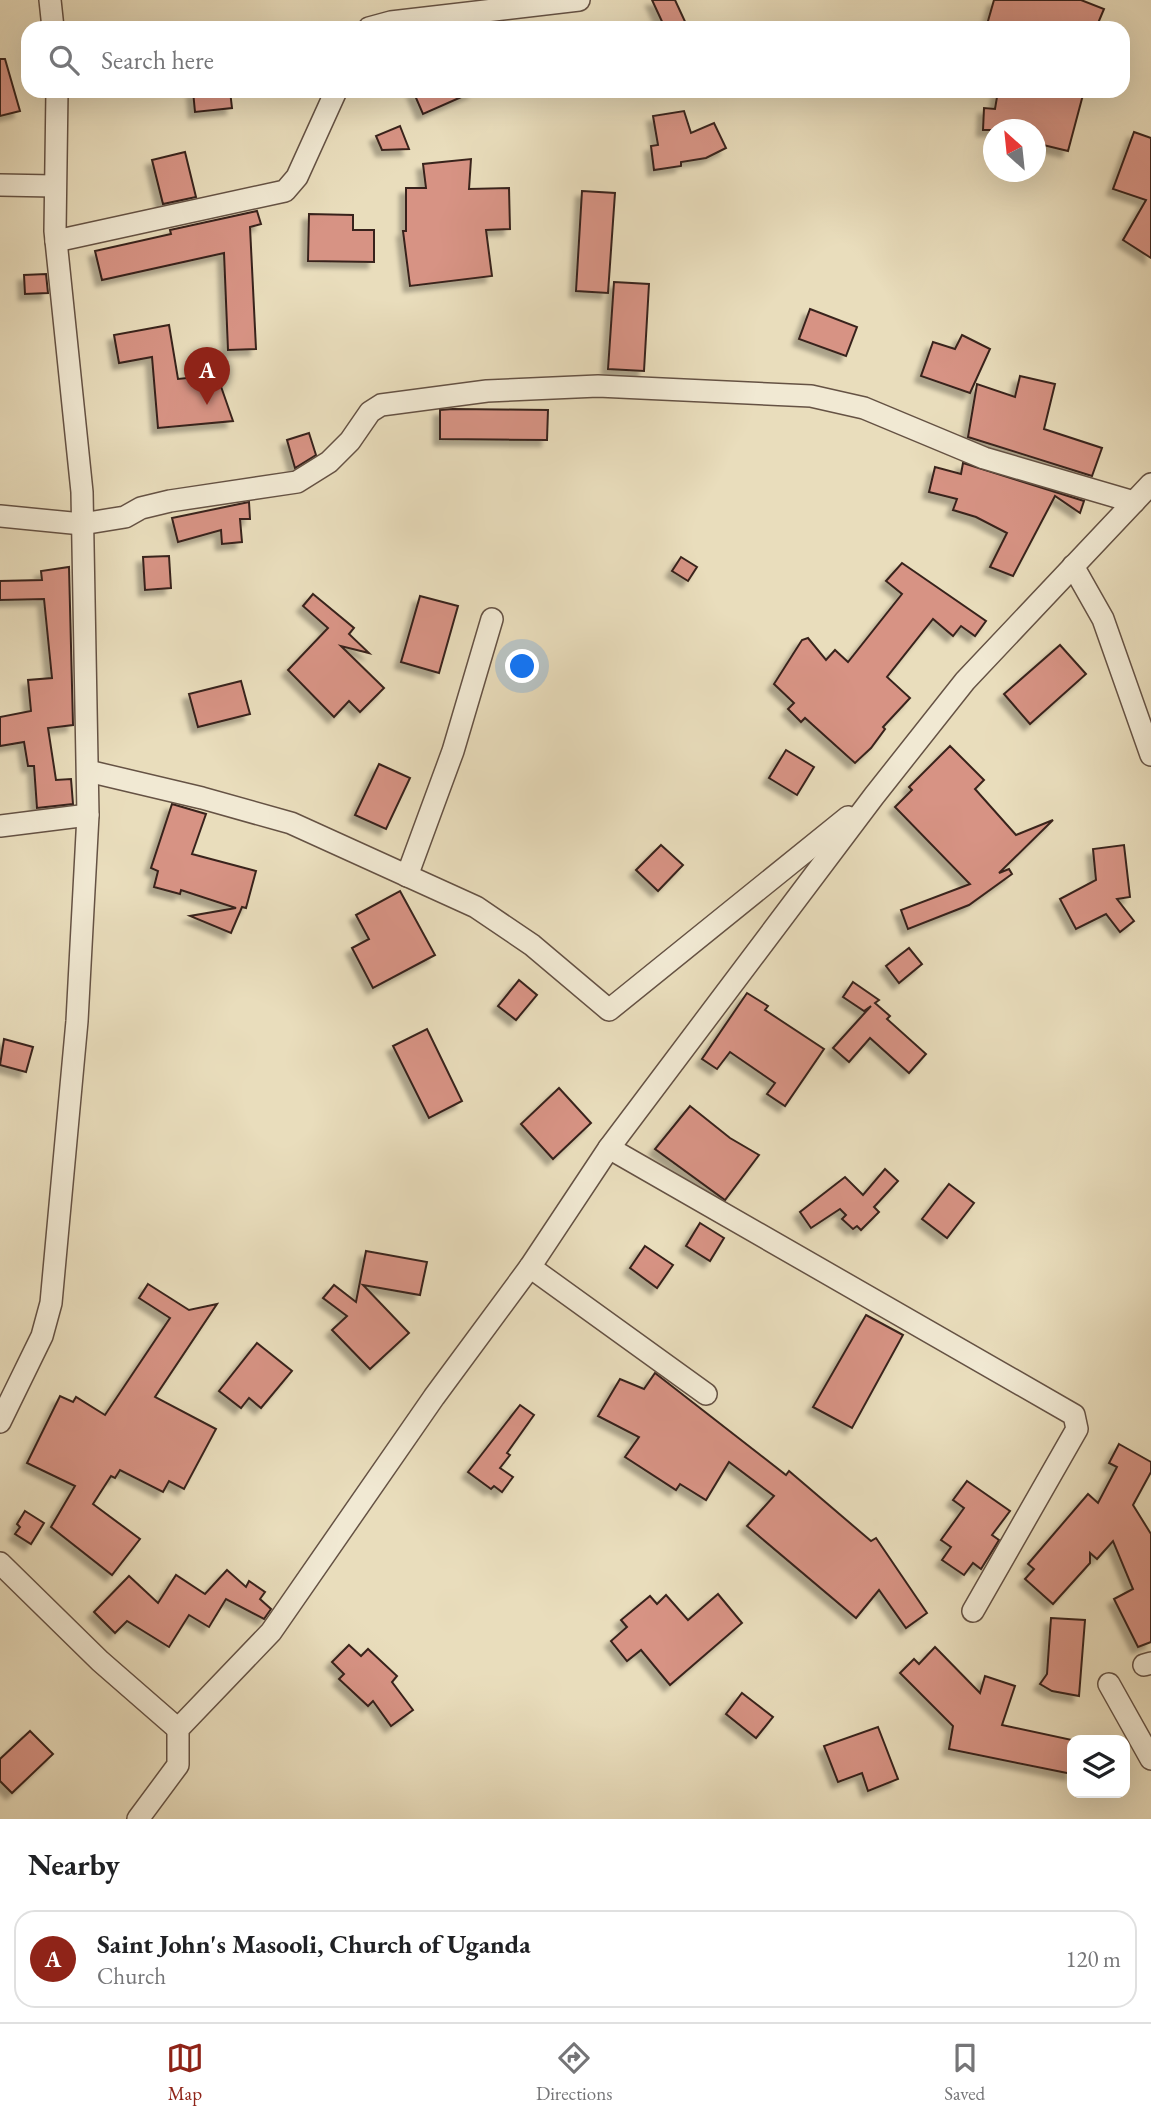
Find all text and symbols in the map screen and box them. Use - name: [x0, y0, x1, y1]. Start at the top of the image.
- search box: [21, 21, 1130, 98]
- icon: search: [45, 41, 83, 79]
- text: Search here: [101, 43, 214, 77]
- north arrow: [983, 119, 1046, 182]
- pin: A: [184, 347, 230, 405]
- your location: [505, 649, 539, 683]
- map controls: [1067, 1735, 1130, 1798]
- button: layers: [1067, 1735, 1130, 1798]
- text: Nearby: [28, 1845, 120, 1884]
- text: Saint John's Masooli, Church of Uganda: [97, 1927, 531, 1961]
- text: A: [45, 1944, 61, 1974]
- text: 120 m: [1065, 1944, 1121, 1974]
- text: Church: [97, 1961, 166, 1991]
- tab: Map: [166, 2039, 204, 2106]
- tab: Directions: [536, 2039, 612, 2106]
- tab: Saved: [944, 2039, 985, 2106]

